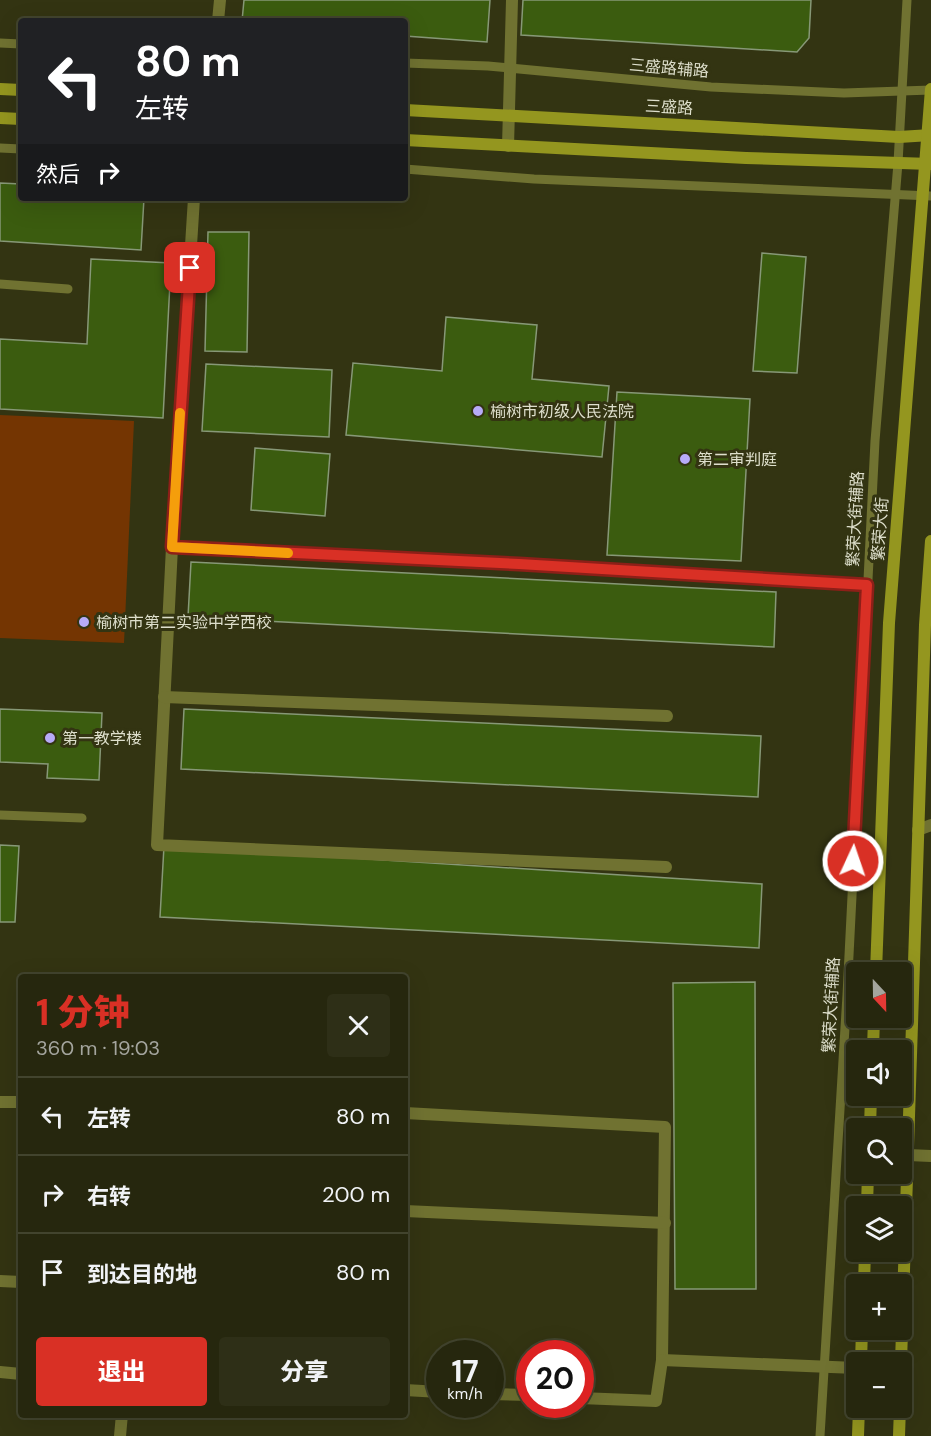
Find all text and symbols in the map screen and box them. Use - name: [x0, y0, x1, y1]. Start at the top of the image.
- text: 80 m: [135, 34, 241, 89]
- icon: left: [36, 42, 114, 120]
- street label: 三盛路辅路: [628, 54, 710, 82]
- text: 左转: [135, 91, 189, 126]
- street label: 三盛路: [644, 95, 694, 119]
- icon: right: [92, 156, 125, 189]
- text: 然后: [36, 160, 80, 189]
- pin: [164, 242, 215, 293]
- icon: arrive: [173, 251, 206, 284]
- place label: 榆树市初级人民法院: [490, 401, 634, 422]
- marker: 榆树市初级人民法院: [471, 404, 485, 418]
- place label: 第二审判庭: [697, 449, 777, 470]
- marker: 第二审判庭: [678, 452, 692, 466]
- street label: 繁荣大街辅路: [842, 471, 868, 567]
- street label: 繁荣大街: [867, 496, 893, 562]
- place label: 榆树市第二实验中学西校: [96, 612, 272, 633]
- marker: 榆树市第二实验中学西校: [77, 615, 91, 629]
- place label: 第一教学楼: [62, 728, 142, 749]
- marker: 第一教学楼: [43, 731, 57, 745]
- position arrow: [821, 829, 885, 893]
- street label: 繁荣大街辅路: [818, 957, 844, 1053]
- north arrow: [846, 962, 912, 1028]
- map controls: [846, 962, 912, 1418]
- text: 1 分钟: [36, 989, 130, 1036]
- button: close: [327, 994, 390, 1057]
- text: 360 m · 19:03: [36, 1035, 160, 1061]
- button: sound: [846, 1040, 912, 1106]
- icon: left: [36, 1100, 69, 1133]
- text: 80 m: [336, 1102, 390, 1131]
- text: 左转: [87, 1104, 131, 1133]
- button: search: [846, 1118, 912, 1184]
- icon: right: [36, 1178, 69, 1211]
- text: 200 m: [322, 1180, 390, 1209]
- text: 右转: [87, 1182, 131, 1211]
- button: layers: [846, 1196, 912, 1262]
- icon: arrive: [36, 1256, 69, 1289]
- text: 80 m: [336, 1258, 390, 1287]
- text: 到达目的地: [87, 1260, 197, 1289]
- button: +: [846, 1274, 912, 1340]
- button: 退出: [36, 1337, 207, 1406]
- button: 分享: [219, 1337, 390, 1406]
- speed limit sign: 20: [516, 1340, 594, 1418]
- text: 17: [451, 1352, 479, 1391]
- button: −: [846, 1352, 912, 1418]
- text: km/h: [447, 1384, 483, 1404]

